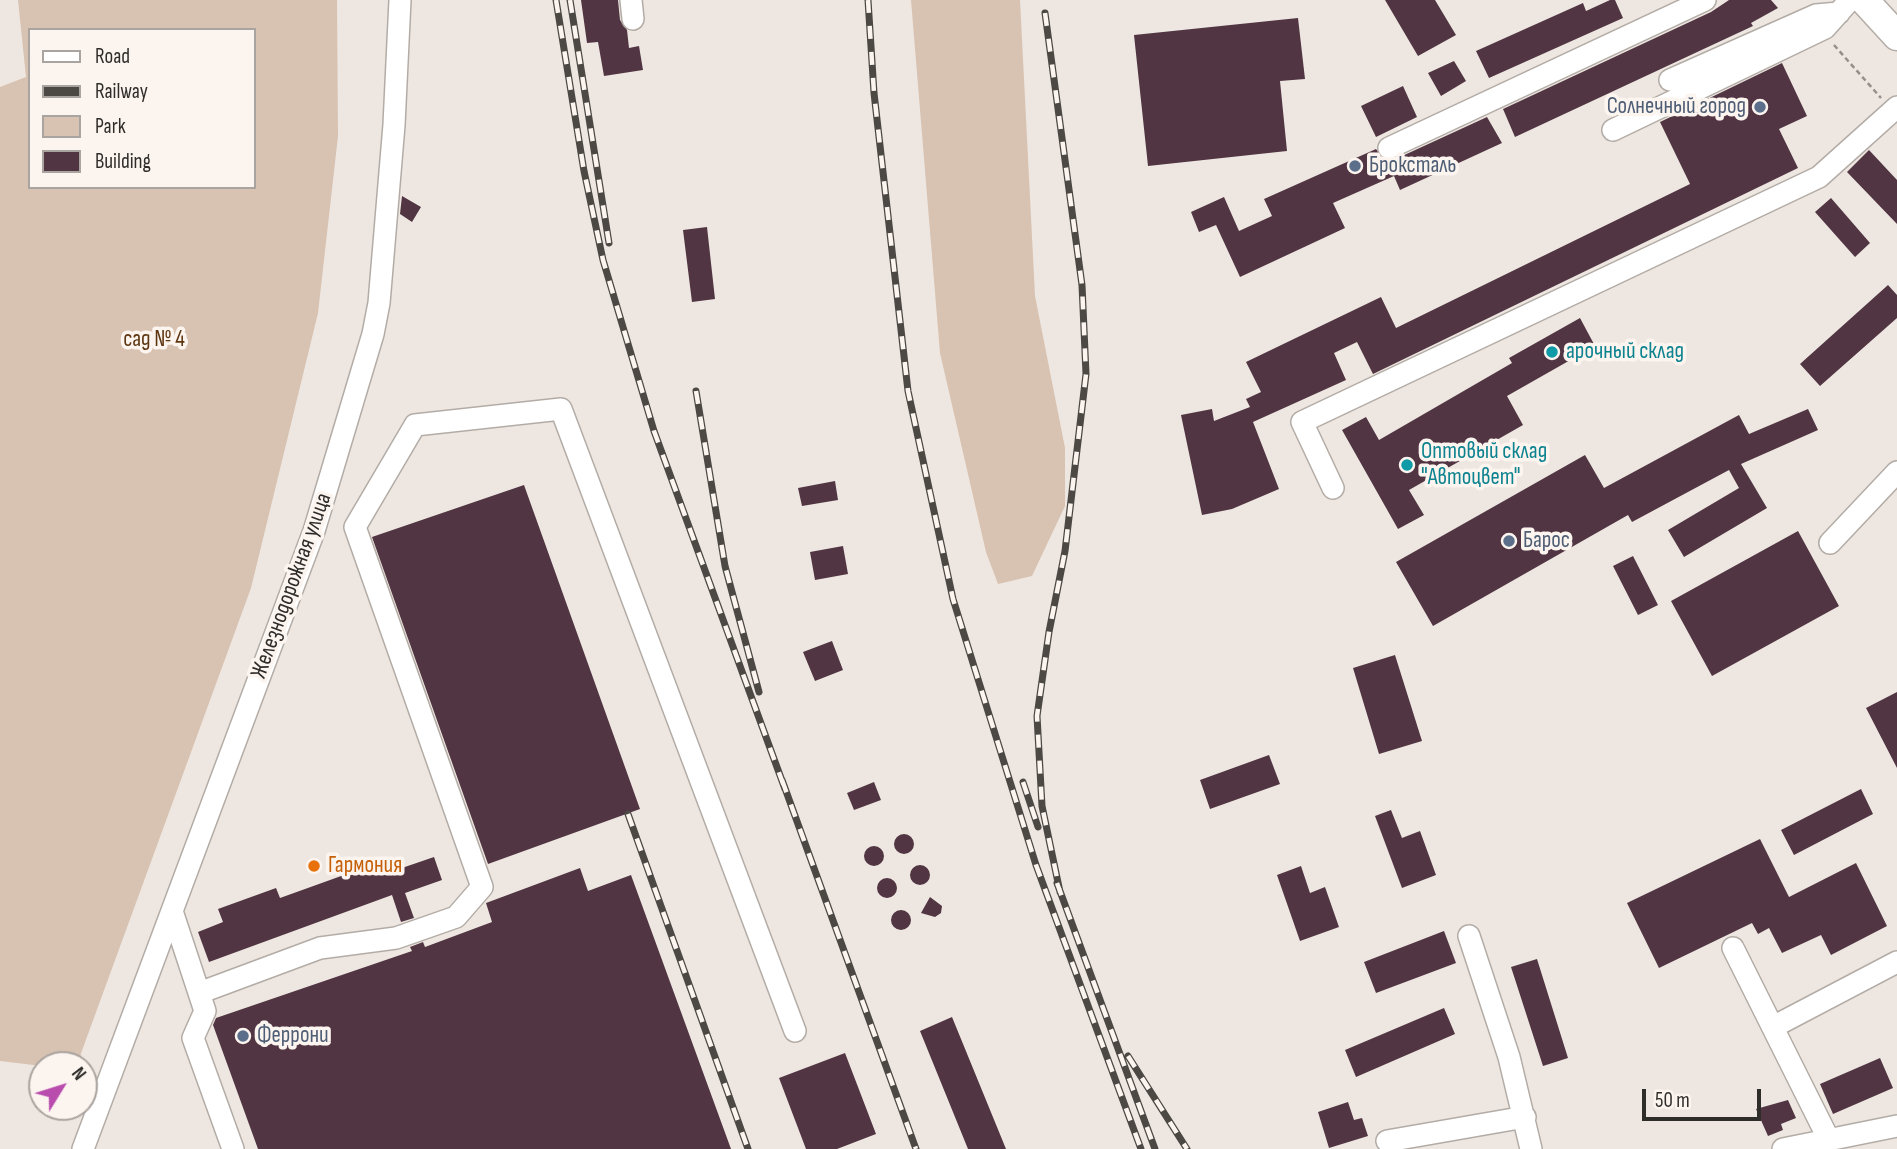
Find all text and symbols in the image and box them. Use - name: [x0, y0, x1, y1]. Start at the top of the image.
- legend: [28, 28, 256, 189]
- text: Road: [95, 44, 130, 69]
- text: Railway: [95, 79, 148, 104]
- place label: Солнечный город: [1607, 93, 1746, 121]
- marker: Солнечный город: [1752, 99, 1768, 115]
- text: Park: [95, 114, 126, 139]
- text: Building: [95, 149, 151, 174]
- place label: Броксталь: [1369, 152, 1456, 180]
- marker: Броксталь: [1347, 158, 1363, 174]
- park label: сад № 4: [123, 326, 185, 354]
- place label: арочный склад: [1566, 338, 1684, 366]
- marker: арочный склад: [1544, 344, 1560, 360]
- place label: Оптовый склад "Автоцвет": [1421, 438, 1547, 492]
- marker: Оптовый склад "Автоцвет": [1399, 457, 1415, 473]
- street label: Железнодорожная улица: [246, 489, 338, 683]
- place label: Барос: [1523, 527, 1570, 555]
- marker: Барос: [1501, 533, 1517, 549]
- place label: Гармония: [328, 852, 402, 880]
- marker: Гармония: [306, 858, 322, 874]
- place label: Феррони: [257, 1022, 329, 1050]
- marker: Феррони: [235, 1028, 251, 1044]
- north arrow: [28, 1051, 98, 1121]
- text: N: [66, 1063, 91, 1085]
- scale bar: [1645, 1076, 1764, 1120]
- text: 50 m: [1655, 1088, 1690, 1113]

